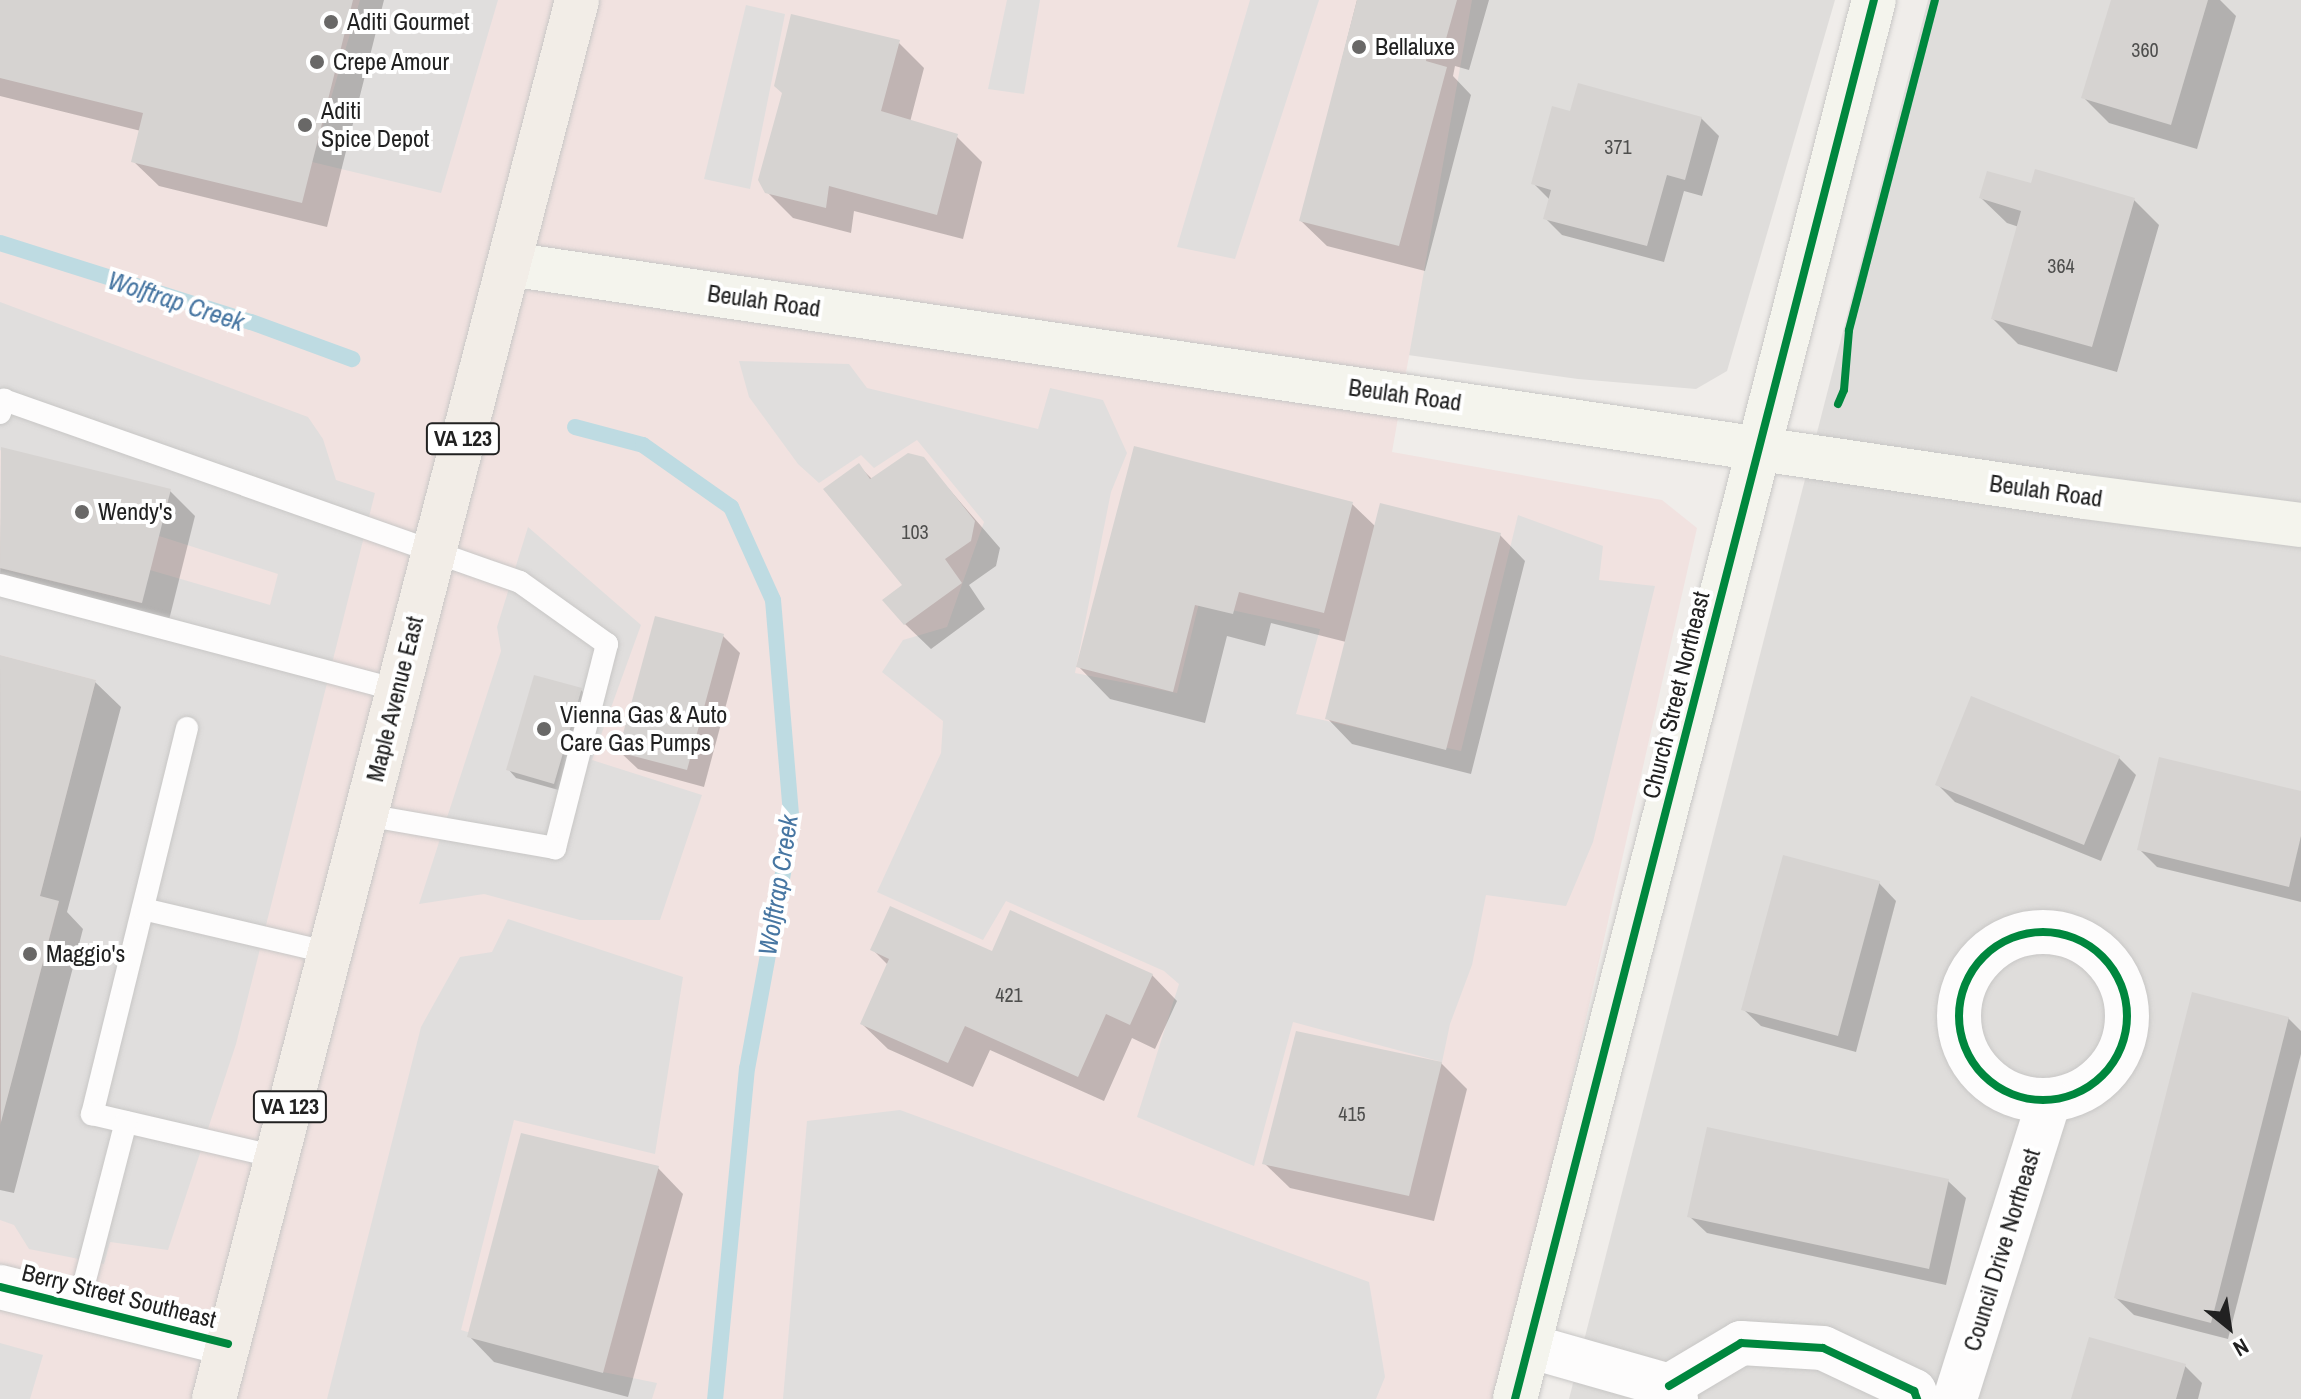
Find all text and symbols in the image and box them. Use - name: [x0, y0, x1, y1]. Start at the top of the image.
- place label: Aditi Gourmet: [347, 8, 470, 36]
- marker: Aditi Gourmet: [322, 13, 340, 31]
- place label: Bellaluxe: [1375, 33, 1455, 61]
- house number: 360: [2131, 37, 2159, 61]
- marker: Bellaluxe: [1350, 38, 1368, 56]
- place label: Crepe Amour: [333, 48, 450, 76]
- marker: Crepe Amour: [308, 53, 326, 71]
- place label: Aditi Spice Depot: [321, 97, 429, 153]
- marker: Aditi Spice Depot: [296, 116, 314, 134]
- house number: 371: [1604, 134, 1632, 158]
- house number: 364: [2047, 253, 2075, 277]
- water label: Wolftrap Creek: [104, 264, 248, 338]
- street label: Beulah Road: [706, 279, 822, 323]
- street label: Beulah Road: [1347, 373, 1463, 417]
- road number: VA 123: [425, 421, 501, 457]
- street label: Beulah Road: [1988, 469, 2104, 513]
- place label: Wendy's: [98, 498, 173, 526]
- marker: Wendy's: [73, 503, 91, 521]
- house number: 103: [901, 519, 929, 543]
- street label: Church Street Northeast: [1636, 589, 1716, 801]
- street label: Maple Avenue East: [360, 613, 430, 785]
- place label: Vienna Gas & Auto Care Gas Pumps: [560, 701, 728, 757]
- marker: Vienna Gas & Auto Care Gas Pumps: [535, 720, 553, 738]
- water label: Wolftrap Creek: [752, 813, 804, 957]
- place label: Maggio's: [46, 940, 125, 968]
- marker: Maggio's: [21, 945, 39, 963]
- house number: 421: [995, 982, 1023, 1006]
- road number: VA 123: [252, 1089, 328, 1125]
- house number: 415: [1338, 1101, 1366, 1125]
- street label: Council Drive Northeast: [1958, 1145, 2046, 1355]
- street label: Berry Street Southeast: [19, 1258, 219, 1334]
- north arrow: [2189, 1287, 2269, 1367]
- text: N: [2228, 1332, 2254, 1364]

